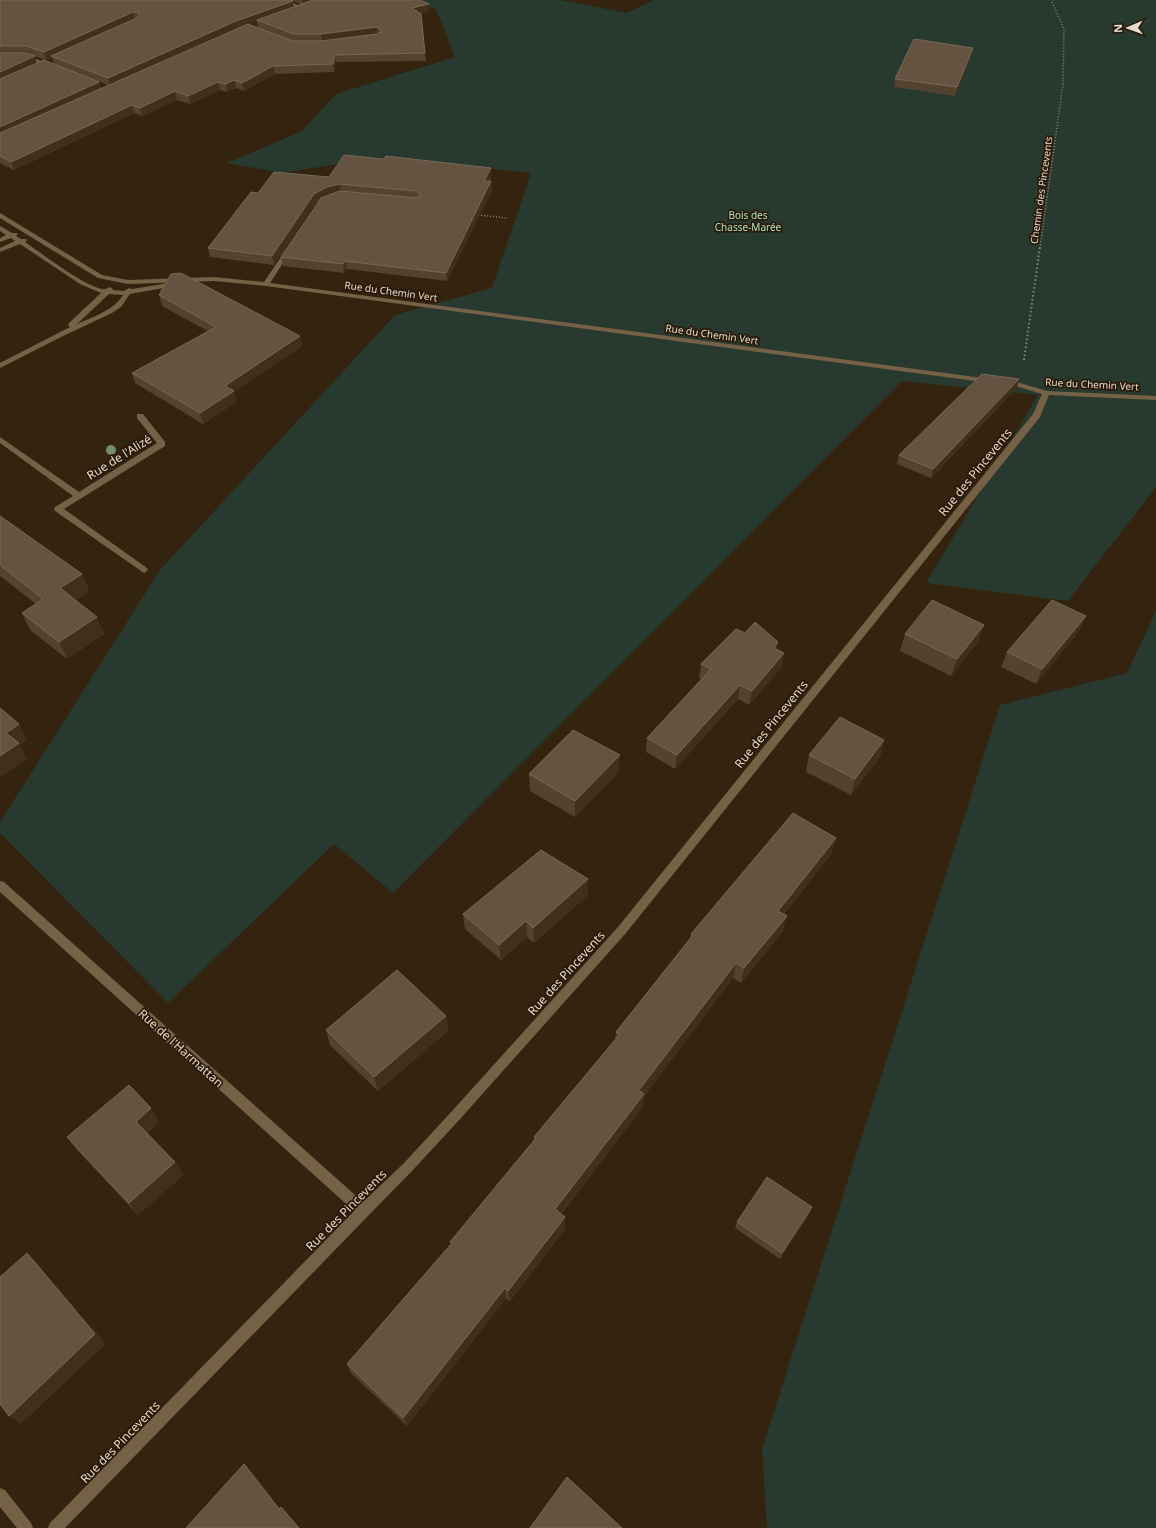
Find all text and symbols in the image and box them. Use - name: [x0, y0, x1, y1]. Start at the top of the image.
- north arrow: [1108, 8, 1148, 48]
- text: N: [1110, 24, 1125, 33]
- street label: Chemin des Pincevents: [1027, 135, 1056, 245]
- park label: Bois des Chasse-Marée: [715, 208, 782, 234]
- street label: Rue du Chemin Vert: [344, 278, 439, 304]
- street label: Rue du Chemin Vert: [665, 321, 760, 347]
- street label: Rue du Chemin Vert: [1045, 375, 1139, 393]
- street label: Rue des Pincevents: [934, 424, 1016, 519]
- street label: Rue de l'Alizé: [83, 430, 155, 484]
- street label: Rue des Pincevents: [730, 676, 812, 771]
- street label: Rue des Pincevents: [523, 927, 609, 1019]
- street label: Rue de l'Harmattan: [135, 1005, 227, 1091]
- street label: Rue des Pincevents: [302, 1166, 390, 1254]
- street label: Rue des Pincevents: [76, 1397, 164, 1487]

